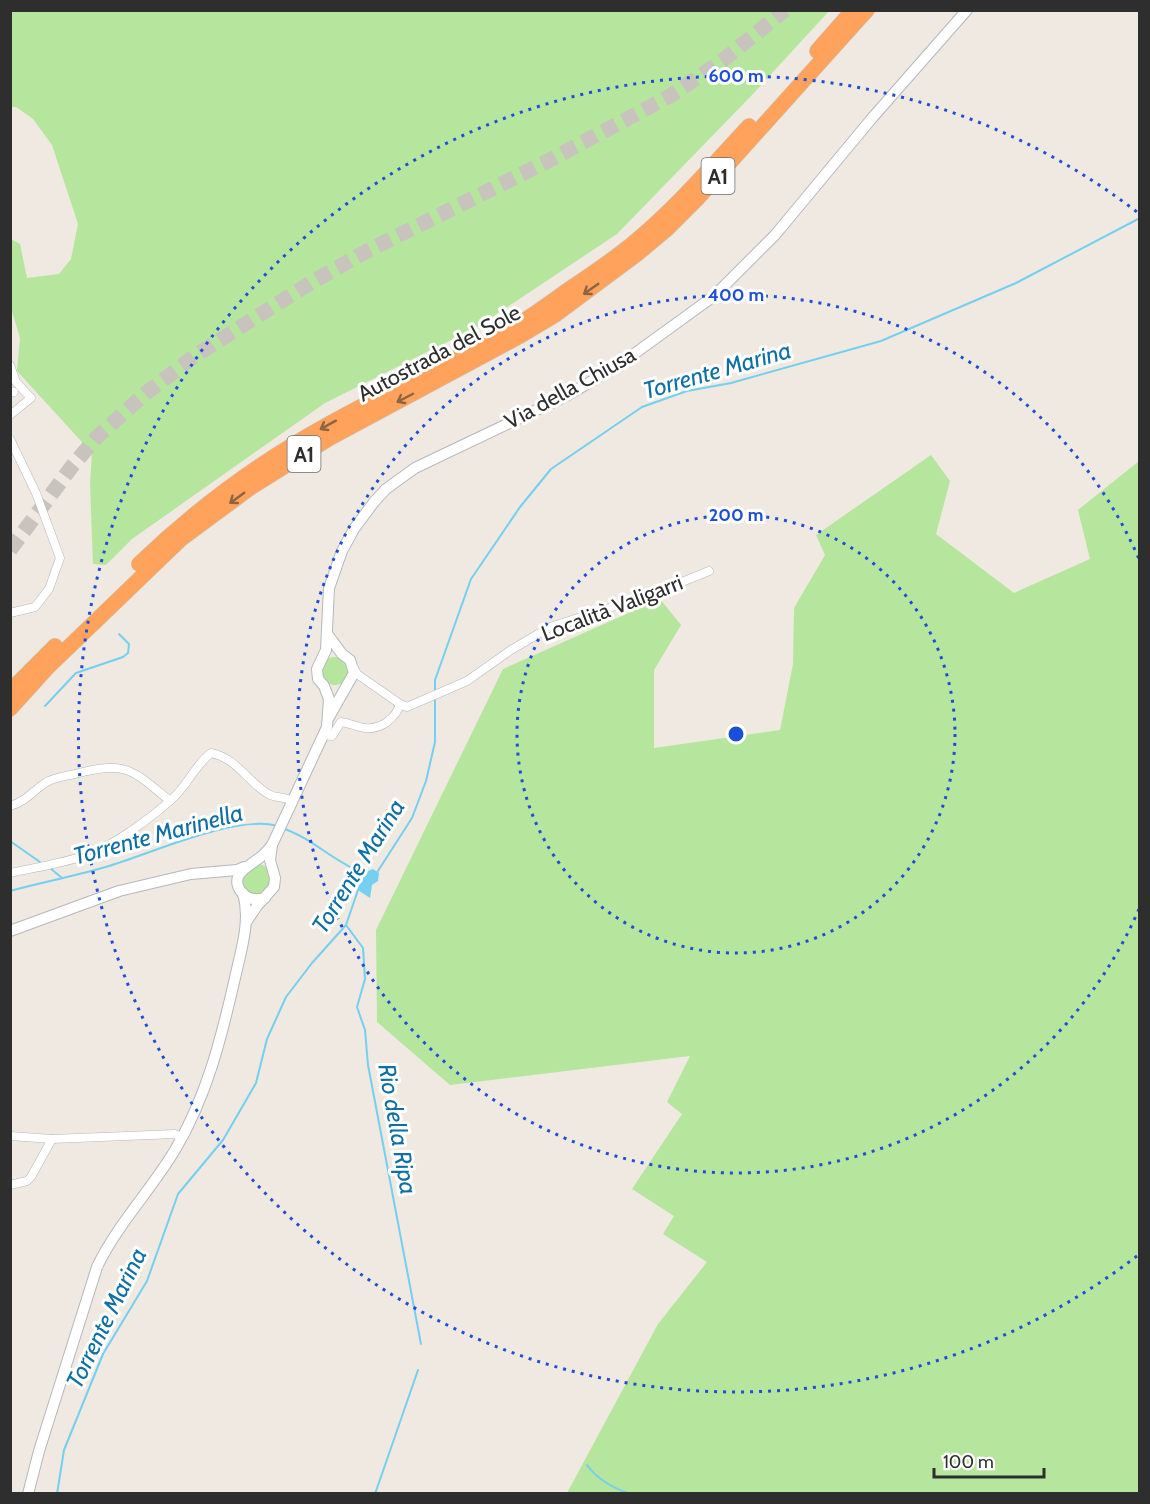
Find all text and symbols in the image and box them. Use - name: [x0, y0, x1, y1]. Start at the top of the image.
- text: 600 m: [708, 65, 764, 87]
- road number: A1: [702, 158, 734, 194]
- one-way arrow: [583, 283, 599, 296]
- text: 400 m: [708, 284, 764, 306]
- street label: Autostrada del Sole: [353, 299, 525, 407]
- water label: Torrente Marina: [640, 335, 794, 405]
- street label: Via della Chiusa: [500, 341, 640, 435]
- one-way arrow: [396, 393, 414, 404]
- one-way arrow: [320, 419, 337, 431]
- road number: A1: [288, 436, 320, 472]
- one-way arrow: [230, 491, 246, 504]
- text: 200 m: [709, 504, 763, 526]
- street label: Località Valigarri: [537, 569, 687, 647]
- centre of rings: [726, 724, 746, 744]
- water label: Torrente Marina: [305, 794, 411, 938]
- water label: Torrente Marinella: [70, 797, 246, 871]
- water label: Rio della Ripa: [372, 1061, 424, 1197]
- water label: Torrente Marina: [60, 1243, 152, 1393]
- scale bar: [934, 1441, 1044, 1479]
- text: 100 m: [943, 1451, 994, 1473]

